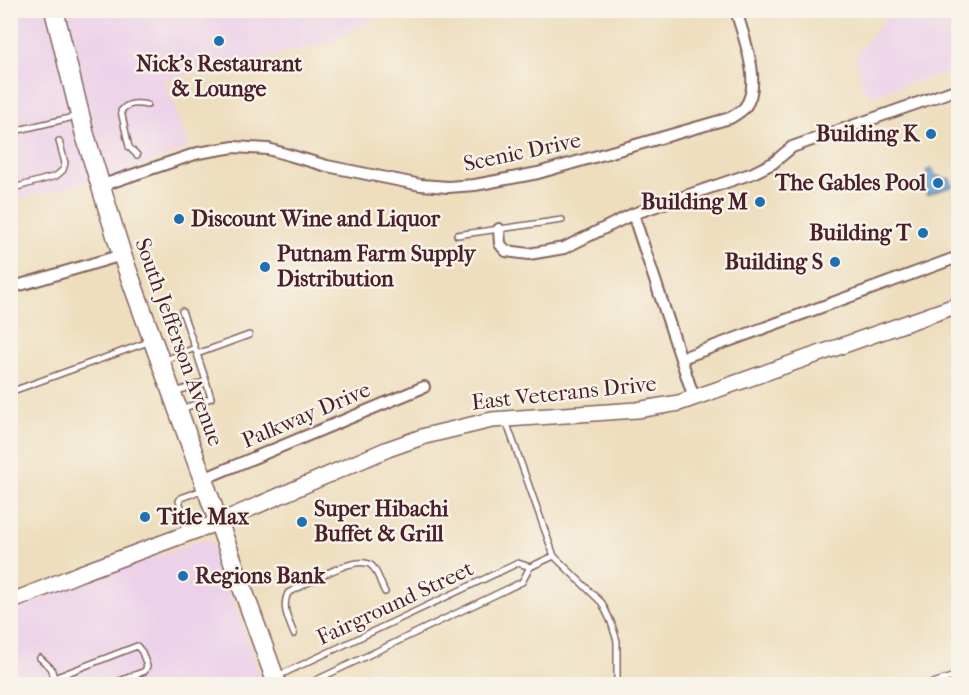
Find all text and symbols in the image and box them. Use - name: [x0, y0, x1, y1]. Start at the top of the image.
- marker: Nick's Restaurant & Lounge: [212, 34, 226, 48]
- place label: Nick's Restaurant & Lounge: [136, 51, 303, 102]
- place label: Building K: [816, 121, 921, 147]
- street label: Scenic Drive: [461, 127, 583, 177]
- marker: Building K: [924, 127, 938, 141]
- place label: The Gables Pool: [774, 170, 927, 196]
- marker: The Gables Pool: [931, 176, 945, 190]
- place label: Building M: [641, 189, 748, 215]
- marker: Building M: [753, 195, 767, 209]
- place label: Discount Wine and Liquor: [191, 206, 441, 232]
- marker: Discount Wine and Liquor: [172, 212, 186, 226]
- place label: Building T: [809, 220, 912, 246]
- marker: Building T: [916, 226, 930, 240]
- street label: South Jefferson Avenue: [129, 235, 229, 450]
- place label: Putnam Farm Supply Distribution: [277, 241, 477, 292]
- place label: Building S: [725, 249, 823, 275]
- marker: Building S: [828, 255, 842, 269]
- marker: Putnam Farm Supply Distribution: [258, 260, 272, 274]
- street label: East Veterans Drive: [470, 370, 658, 416]
- street label: Palkway Drive: [238, 376, 374, 454]
- place label: Super Hibachi Buffet & Grill: [314, 496, 449, 547]
- place label: Title Max: [156, 504, 249, 530]
- marker: Title Max: [138, 510, 152, 524]
- marker: Super Hibachi Buffet & Grill: [295, 515, 309, 529]
- street label: Fairground Street: [313, 555, 477, 651]
- place label: Regions Bank: [195, 563, 326, 589]
- marker: Regions Bank: [176, 569, 190, 583]

